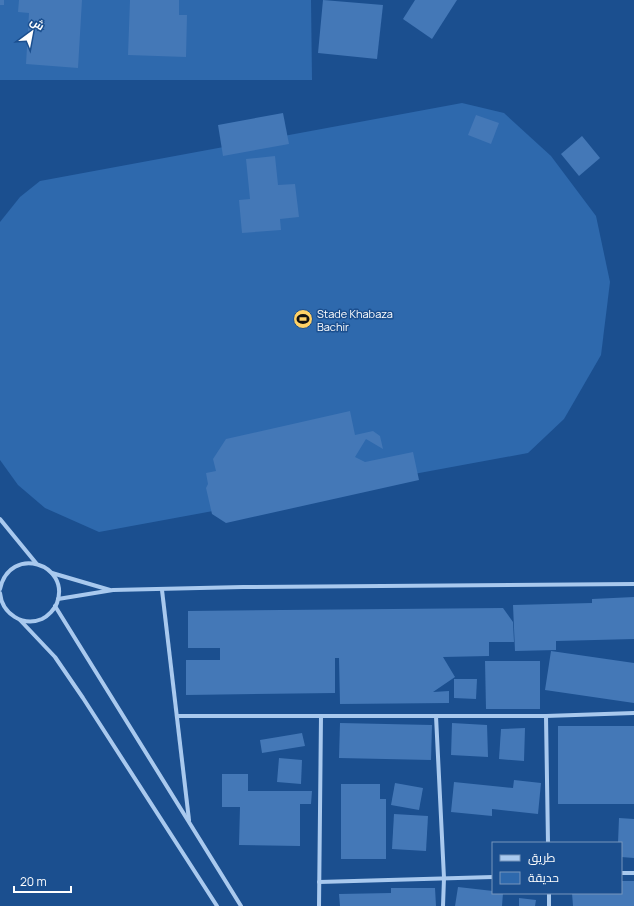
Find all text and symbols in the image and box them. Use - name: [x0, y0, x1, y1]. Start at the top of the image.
- north arrow: [12, 12, 52, 52]
- text: ش: [28, 13, 48, 33]
- place label: Stade Khabaza Bachir: [317, 306, 393, 334]
- sports icon: Stade Khabaza Bachir: [292, 308, 314, 330]
- legend: [492, 842, 622, 894]
- text: طريق: [528, 849, 556, 866]
- scale bar: [14, 868, 71, 894]
- text: حديقة: [528, 869, 559, 886]
- text: 20 m: [20, 873, 47, 890]

